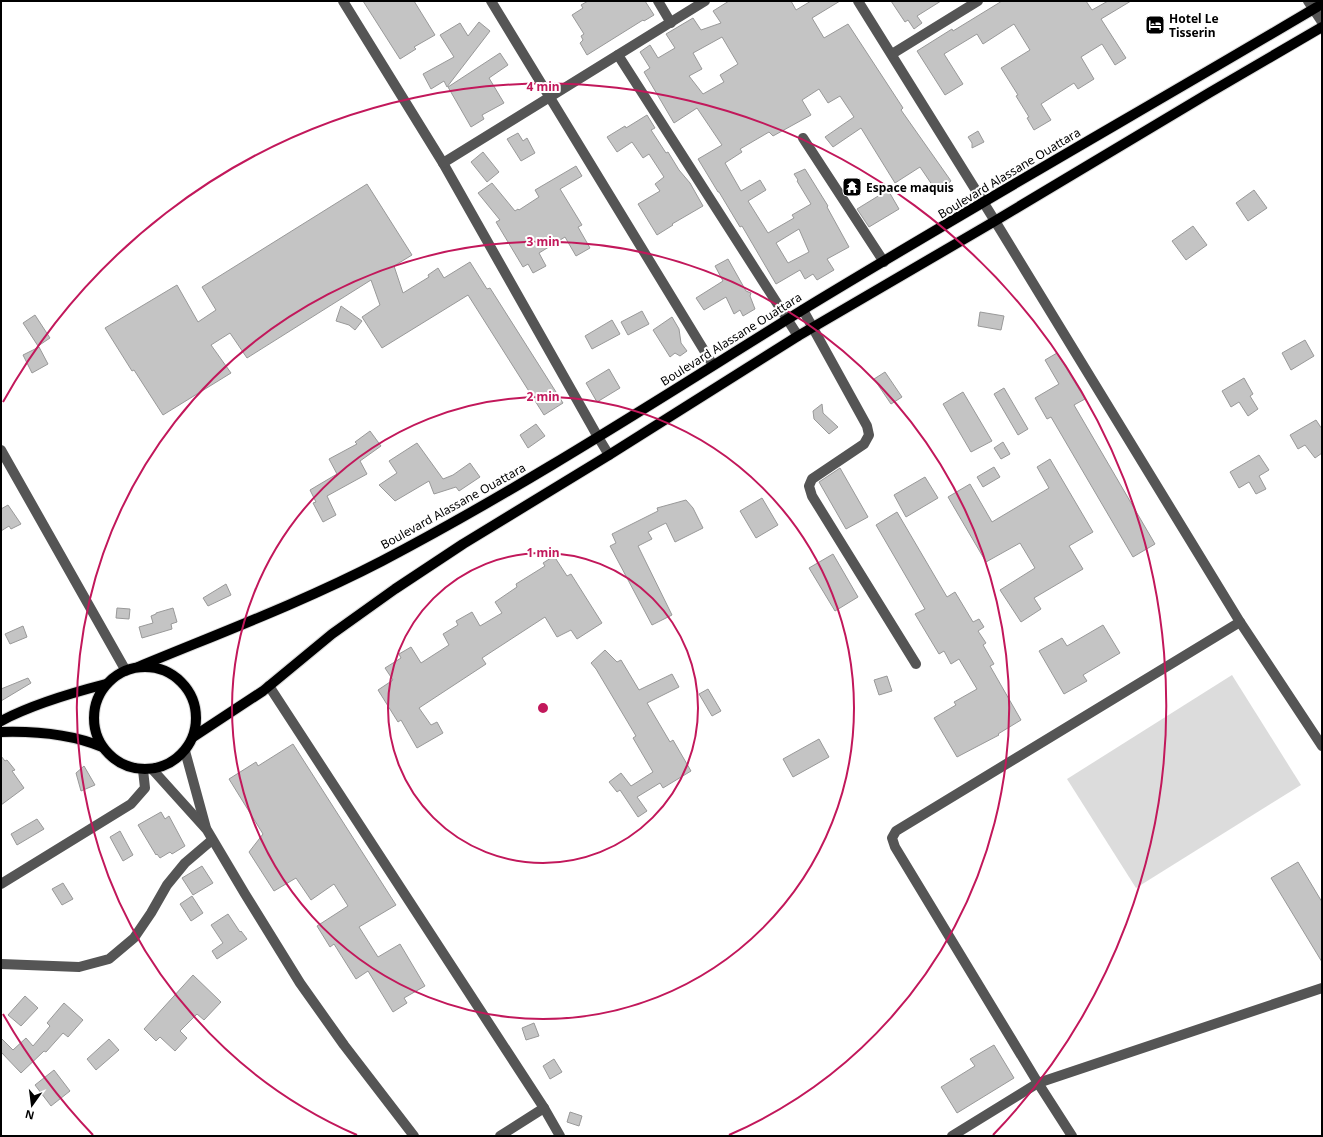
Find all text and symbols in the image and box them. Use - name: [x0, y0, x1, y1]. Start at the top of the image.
- place label: Hotel Le Tisserin: [1169, 10, 1219, 41]
- hotel icon: Hotel Le Tisserin: [1144, 14, 1166, 36]
- text: 4 min: [526, 78, 560, 95]
- street label: Boulevard Alassane Ouattara: [935, 124, 1083, 222]
- temple icon: Espace maquis: [841, 176, 863, 198]
- place label: Espace maquis: [866, 179, 954, 196]
- text: 3 min: [526, 233, 560, 250]
- street label: Boulevard Alassane Ouattara: [657, 288, 805, 390]
- text: 2 min: [526, 388, 560, 405]
- street label: Boulevard Alassane Ouattara: [377, 459, 529, 553]
- text: 1 min: [526, 544, 560, 561]
- centre of rings: [536, 701, 550, 715]
- north arrow: [12, 1085, 52, 1125]
- text: N: [23, 1107, 36, 1124]

